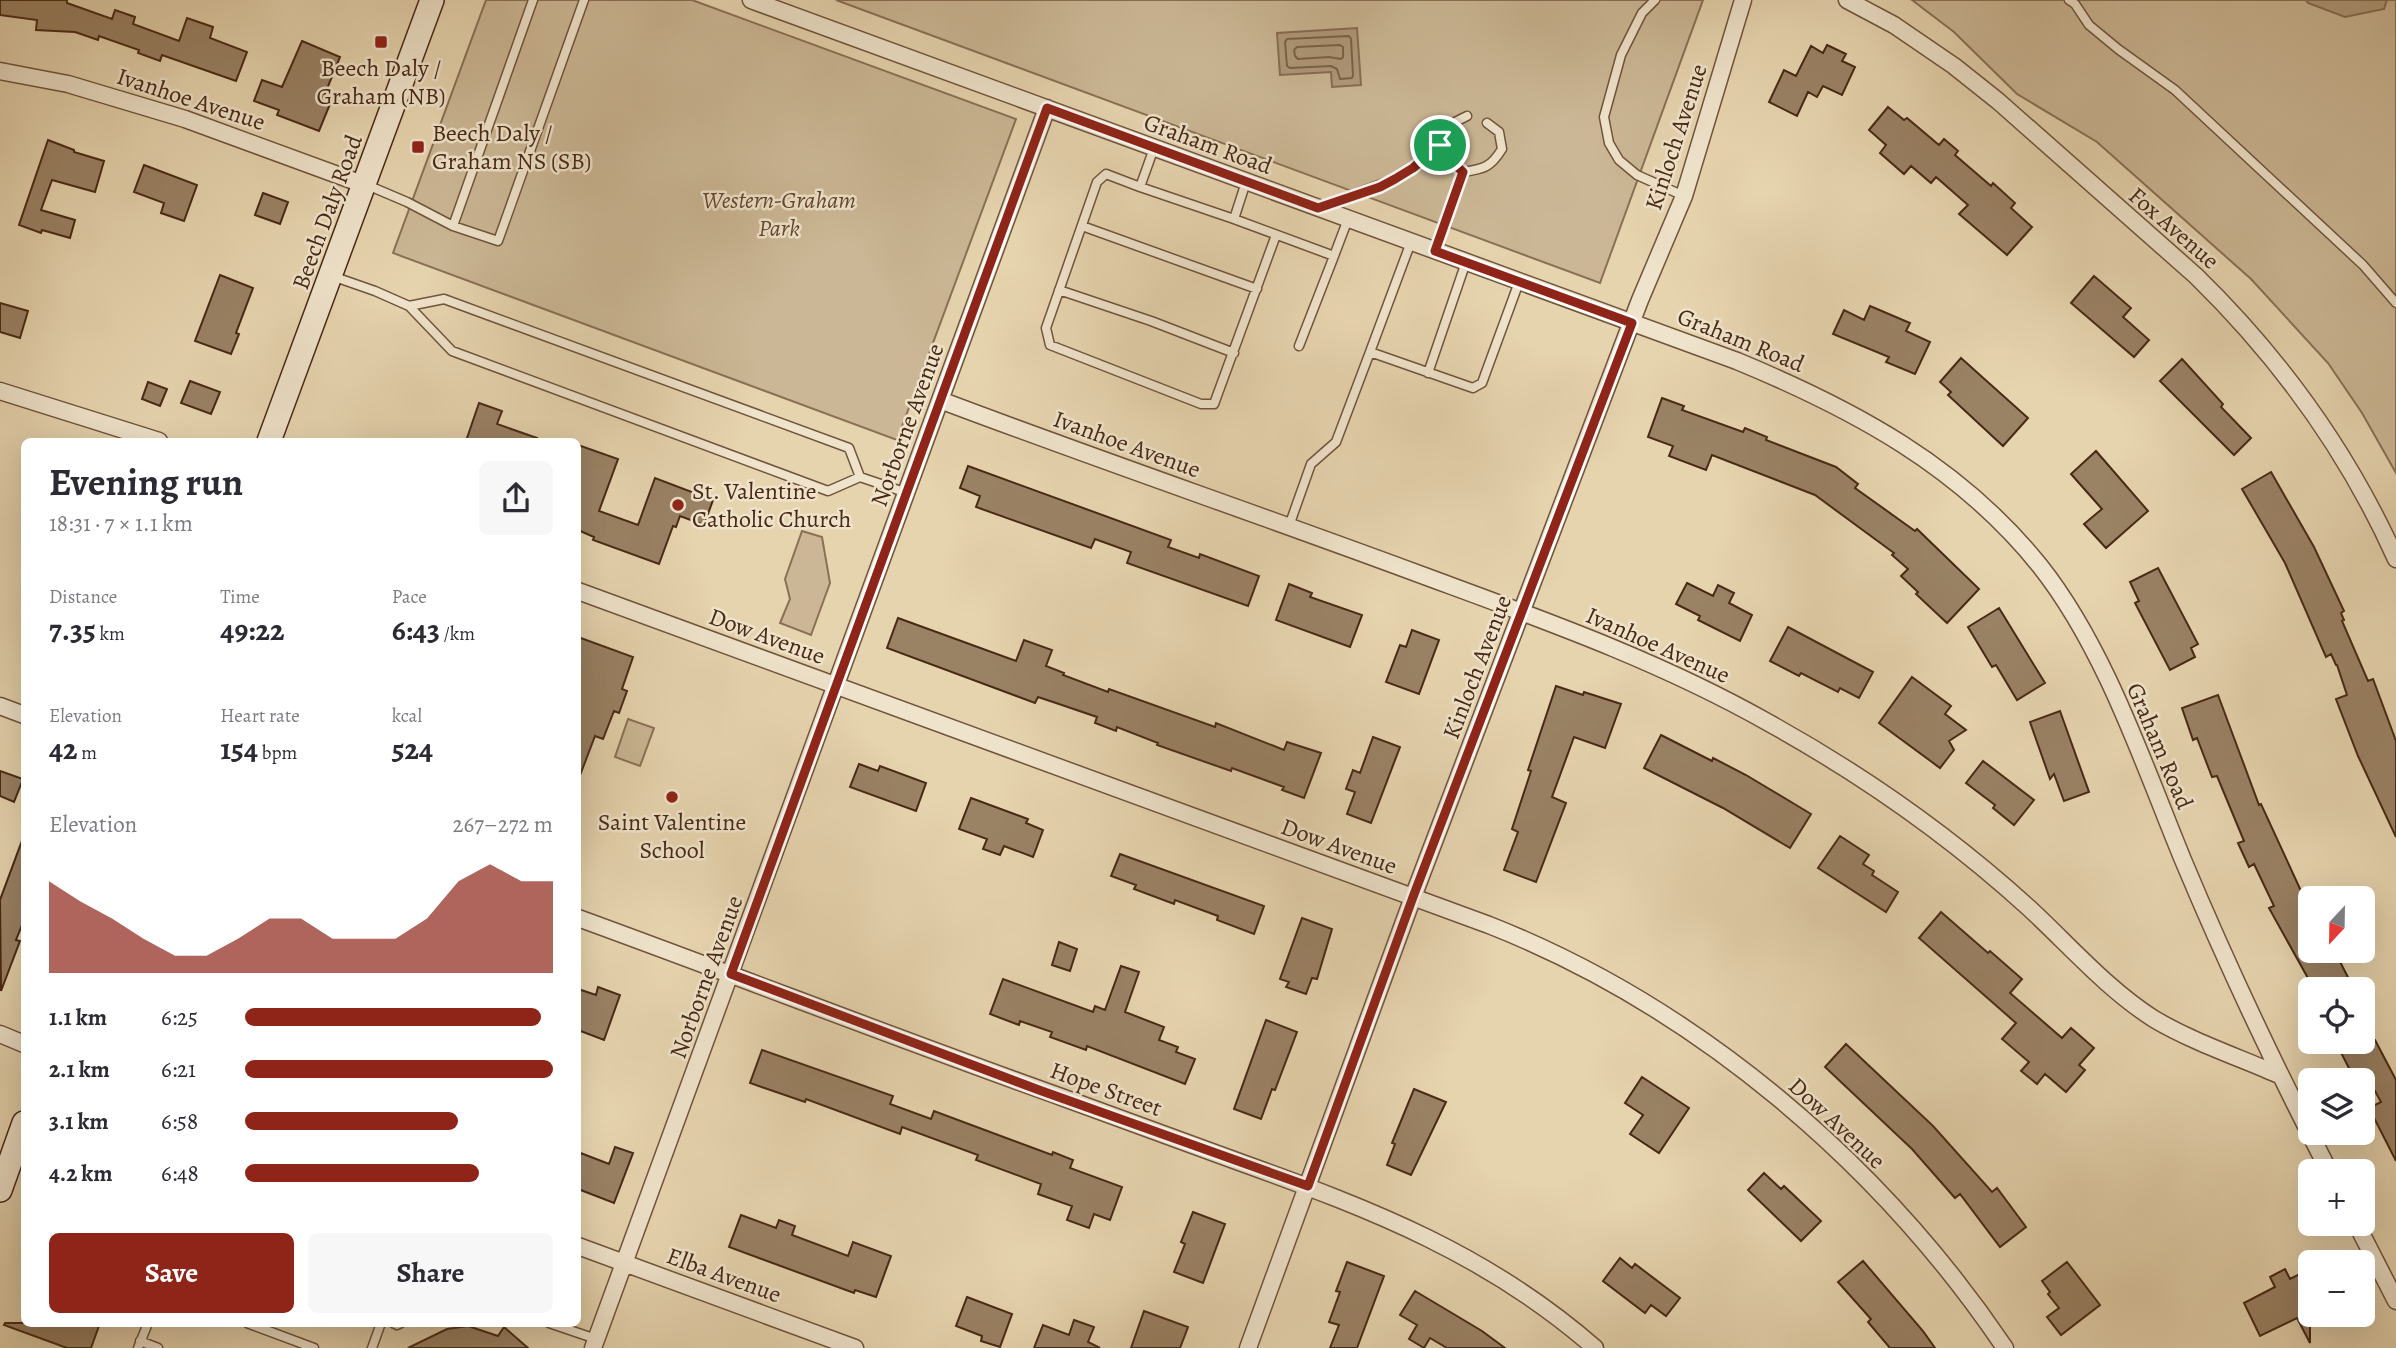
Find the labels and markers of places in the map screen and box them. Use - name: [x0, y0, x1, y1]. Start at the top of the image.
- marker: Beech Daly / Graham (NB): [373, 34, 389, 50]
- place label: Beech Daly / Graham (NB): [316, 52, 446, 112]
- pin: [1410, 115, 1470, 175]
- place label: Beech Daly / Graham NS (SB): [432, 117, 591, 177]
- marker: Beech Daly / Graham NS (SB): [410, 139, 426, 155]
- place label: St. Valentine Catholic Church: [692, 475, 851, 535]
- marker: St. Valentine Catholic Church: [670, 497, 686, 513]
- marker: Saint Valentine School: [664, 789, 680, 805]
- place label: Saint Valentine School: [598, 806, 746, 866]

